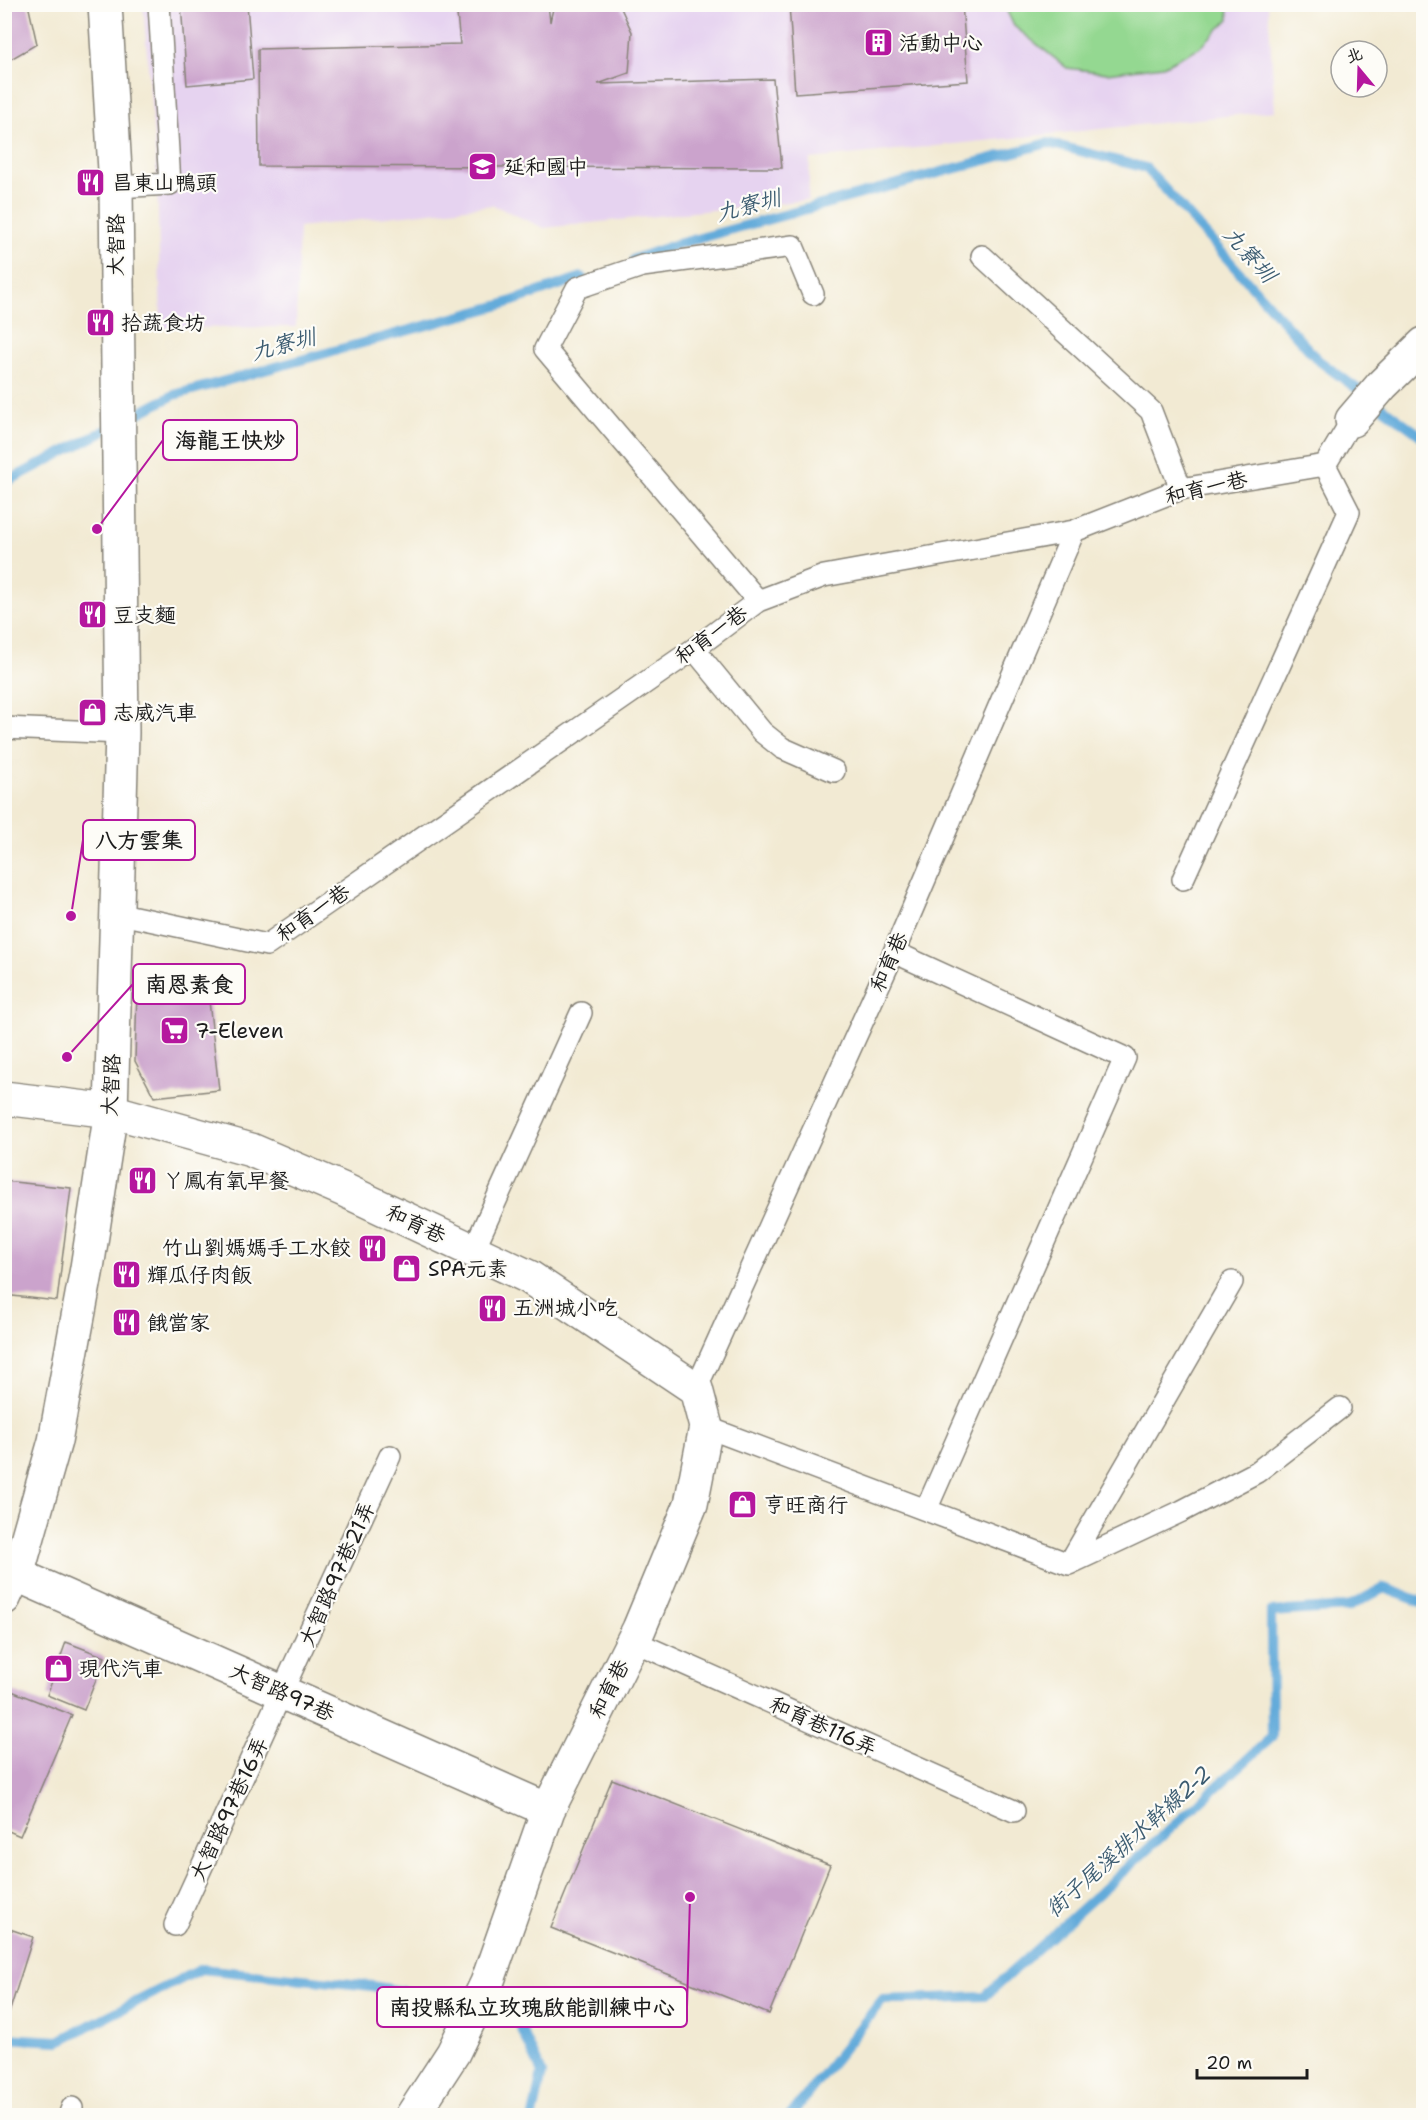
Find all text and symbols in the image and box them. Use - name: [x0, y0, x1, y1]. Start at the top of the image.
- building icon: 活動中心: [862, 27, 894, 59]
- place label: 活動中心: [899, 29, 983, 57]
- north arrow: [1329, 39, 1389, 99]
- text: 北: [1343, 43, 1365, 68]
- school or university icon: 延和國中: [467, 151, 499, 183]
- place label: 延和國中: [504, 153, 588, 181]
- restaurant icon: 昌東山鴨頭: [75, 167, 107, 199]
- place label: 昌東山鴨頭: [112, 169, 217, 197]
- water label: 九寮圳: [712, 182, 786, 228]
- street label: 大智路: [102, 214, 130, 277]
- water label: 九寮圳: [1217, 220, 1284, 290]
- restaurant icon: 拾蔬食坊: [84, 307, 116, 339]
- place label: 拾蔬食坊: [121, 309, 205, 337]
- water label: 九寮圳: [247, 321, 321, 367]
- callout: 海龍王快炒: [163, 420, 297, 460]
- text: 海龍王快炒: [175, 426, 285, 455]
- street label: 和育一巷: [1162, 465, 1250, 511]
- restaurant icon: 豆支麵: [76, 599, 108, 631]
- street label: 和育一巷: [669, 599, 753, 671]
- place label: 豆支麵: [113, 601, 176, 629]
- shop icon: 志威汽車: [76, 697, 108, 729]
- place label: 志威汽車: [113, 699, 197, 727]
- callout: 八方雲集: [83, 820, 195, 860]
- text: 八方雲集: [95, 826, 183, 855]
- street label: 和育一巷: [271, 877, 355, 949]
- street label: 和育巷: [863, 928, 915, 996]
- callout: 南恩素食: [133, 964, 245, 1004]
- text: 南恩素食: [145, 970, 233, 999]
- supermarket icon: 7-Eleven: [158, 1015, 190, 1047]
- place label: 7-Eleven: [195, 1017, 284, 1045]
- street label: 大智路: [95, 1053, 127, 1117]
- restaurant icon: ㄚ鳳有氧早餐: [126, 1165, 158, 1197]
- place label: ㄚ鳳有氧早餐: [163, 1167, 289, 1195]
- street label: 和育巷: [382, 1198, 450, 1250]
- restaurant icon: 竹山劉媽媽手工水餃: [356, 1232, 388, 1264]
- place label: 竹山劉媽媽手工水餃: [162, 1234, 351, 1262]
- shop icon: SPA元素: [391, 1253, 423, 1285]
- place label: SPA元素: [428, 1255, 508, 1283]
- restaurant icon: 輝瓜仔肉飯: [110, 1259, 142, 1291]
- place label: 輝瓜仔肉飯: [147, 1261, 252, 1289]
- restaurant icon: 五洲城小吃: [476, 1292, 508, 1324]
- place label: 五洲城小吃: [513, 1294, 618, 1322]
- restaurant icon: 餓當家: [110, 1307, 142, 1339]
- place label: 餓當家: [147, 1309, 210, 1337]
- shop icon: 亨旺商行: [727, 1489, 759, 1521]
- place label: 亨旺商行: [764, 1491, 848, 1519]
- street label: 大智路97巷21弄: [293, 1497, 381, 1651]
- shop icon: 現代汽車: [42, 1653, 74, 1685]
- place label: 現代汽車: [79, 1655, 163, 1683]
- street label: 和育巷: [582, 1655, 636, 1723]
- street label: 大智路97巷: [225, 1656, 339, 1728]
- street label: 和育巷116弄: [765, 1690, 881, 1762]
- street label: 大智路97巷16弄: [183, 1732, 275, 1886]
- water label: 街子尾溪排水幹線2-2: [1040, 1759, 1217, 1923]
- callout: 南投縣私立玫瑰啟能訓練中心: [377, 1987, 687, 2027]
- text: 南投縣私立玫瑰啟能訓練中心: [389, 1993, 675, 2022]
- scale bar: [1197, 2042, 1306, 2080]
- text: 20 m: [1206, 2051, 1252, 2075]

